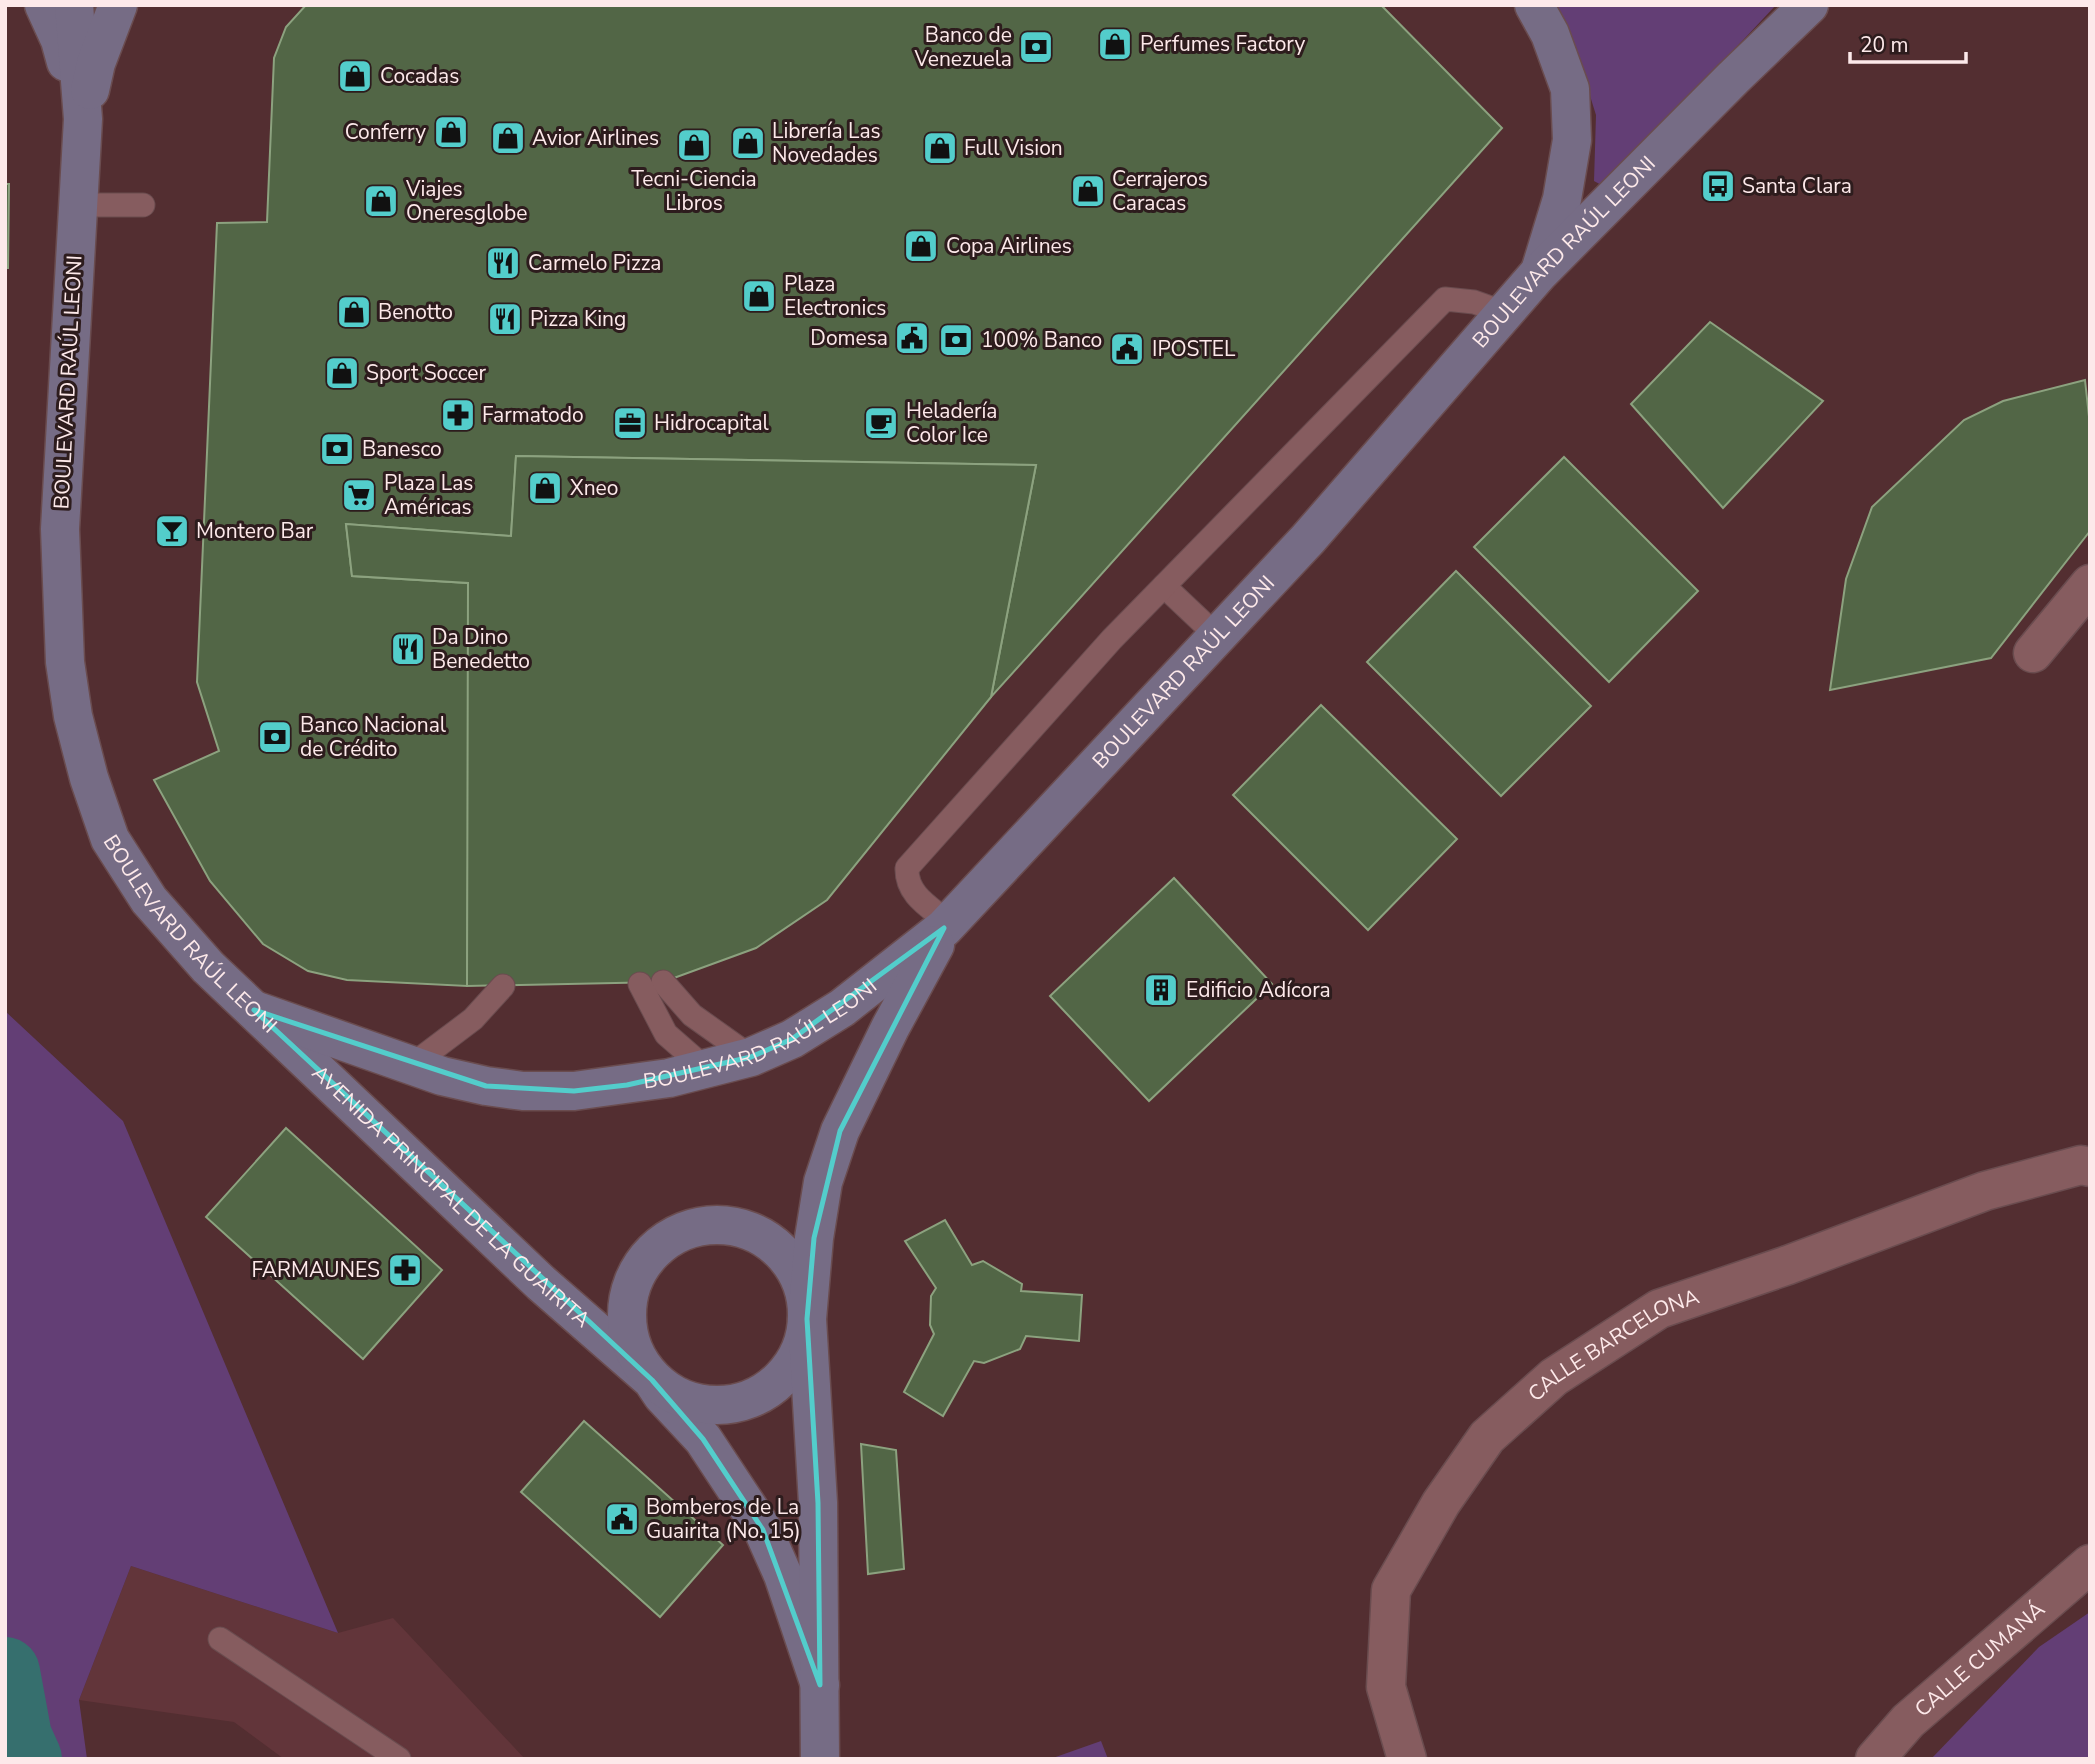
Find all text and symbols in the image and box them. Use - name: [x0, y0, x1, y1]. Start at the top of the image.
- place label: Banco de Venezuela: [914, 21, 1012, 73]
- scale bar: [1850, 21, 1966, 65]
- shop icon: Perfumes Factory: [1096, 25, 1134, 63]
- bank icon: Banco de Venezuela: [1017, 28, 1055, 66]
- place label: Perfumes Factory: [1140, 30, 1306, 58]
- text: 20 m: [1860, 31, 1909, 59]
- shop icon: Cocadas: [336, 57, 374, 95]
- place label: Cocadas: [380, 62, 459, 90]
- shop icon: Conferry: [432, 113, 470, 151]
- place label: Librería Las Novedades: [772, 117, 881, 169]
- place label: Conferry: [345, 118, 426, 146]
- shop icon: Avior Airlines: [489, 119, 527, 157]
- place label: Avior Airlines: [532, 124, 659, 152]
- shop icon: Librería Las Novedades: [729, 124, 767, 162]
- shop icon: Tecni-Ciencia Libros: [675, 126, 713, 164]
- shop icon: Full Vision: [921, 129, 959, 167]
- place label: Full Vision: [964, 134, 1063, 162]
- street label: BOULEVARD RAÚL LEONI: [1466, 150, 1662, 354]
- place label: Tecni-Ciencia Libros: [631, 165, 757, 217]
- place label: Cerrajeros Caracas: [1112, 165, 1208, 217]
- bus stop icon: Santa Clara: [1699, 167, 1737, 205]
- shop icon: Cerrajeros Caracas: [1069, 172, 1107, 210]
- place label: Santa Clara: [1742, 172, 1852, 200]
- place label: Viajes Oneresglobe: [405, 175, 527, 227]
- shop icon: Viajes Oneresglobe: [362, 182, 400, 220]
- shop icon: Copa Airlines: [902, 227, 940, 265]
- place label: Copa Airlines: [946, 232, 1072, 260]
- restaurant icon: Carmelo Pizza: [484, 244, 522, 282]
- place label: Carmelo Pizza: [528, 249, 661, 277]
- street label: BOULEVARD RAÚL LEONI: [47, 254, 89, 510]
- place label: Plaza Electronics: [784, 270, 886, 322]
- shop icon: Plaza Electronics: [740, 277, 778, 315]
- shop icon: Benotto: [335, 293, 373, 331]
- place label: Benotto: [378, 298, 453, 326]
- restaurant icon: Pizza King: [486, 300, 524, 338]
- place label: Pizza King: [530, 305, 626, 333]
- public building icon: Domesa: [893, 319, 931, 357]
- bank icon: 100% Banco: [937, 321, 975, 359]
- place label: Domesa: [810, 324, 888, 352]
- place label: 100% Banco: [981, 326, 1102, 354]
- public building icon: IPOSTEL: [1108, 330, 1146, 368]
- place label: IPOSTEL: [1152, 335, 1236, 363]
- shop icon: Sport Soccer: [323, 354, 361, 392]
- place label: Sport Soccer: [366, 359, 486, 387]
- pharmacy icon: Farmatodo: [439, 396, 477, 434]
- place label: Heladería Color Ice: [906, 397, 997, 449]
- place label: Farmatodo: [482, 401, 584, 429]
- office icon: Hidrocapital: [611, 404, 649, 442]
- cafe icon: Heladería Color Ice: [862, 404, 900, 442]
- place label: Hidrocapital: [654, 409, 770, 437]
- bank icon: Banesco: [318, 430, 356, 468]
- place label: Banesco: [362, 435, 442, 463]
- place label: Plaza Las Américas: [384, 469, 473, 521]
- shop icon: Xneo: [526, 469, 564, 507]
- place label: Xneo: [570, 474, 618, 502]
- supermarket icon: Plaza Las Américas: [340, 476, 378, 514]
- bar icon: Montero Bar: [153, 512, 191, 550]
- place label: Montero Bar: [196, 517, 314, 545]
- street label: BOULEVARD RAÚL LEONI: [1086, 570, 1281, 775]
- place label: Da Dino Benedetto: [432, 623, 530, 675]
- restaurant icon: Da Dino Benedetto: [389, 630, 427, 668]
- place label: Banco Nacional de Crédito: [300, 711, 447, 763]
- bank icon: Banco Nacional de Crédito: [256, 718, 294, 756]
- street label: BOULEVARD RAÚL LEONI: [97, 829, 283, 1039]
- building icon: Edificio Adícora: [1142, 971, 1180, 1009]
- street label: BOULEVARD RAÚL LEONI: [641, 972, 882, 1095]
- place label: Edificio Adícora: [1186, 976, 1331, 1004]
- street label: AVENIDA PRINCIPAL DE LA GUAIRITA: [306, 1059, 596, 1334]
- pharmacy icon: FARMAUNES: [386, 1251, 424, 1289]
- place label: FARMAUNES: [251, 1256, 380, 1284]
- street label: CALLE BARCELONA: [1522, 1282, 1703, 1408]
- place label: Bomberos de La Guairita (No. 15): [646, 1493, 801, 1545]
- public building icon: Bomberos de La Guairita (No. 15): [603, 1500, 641, 1538]
- street label: CALLE CUMANÁ: [1909, 1595, 2051, 1723]

